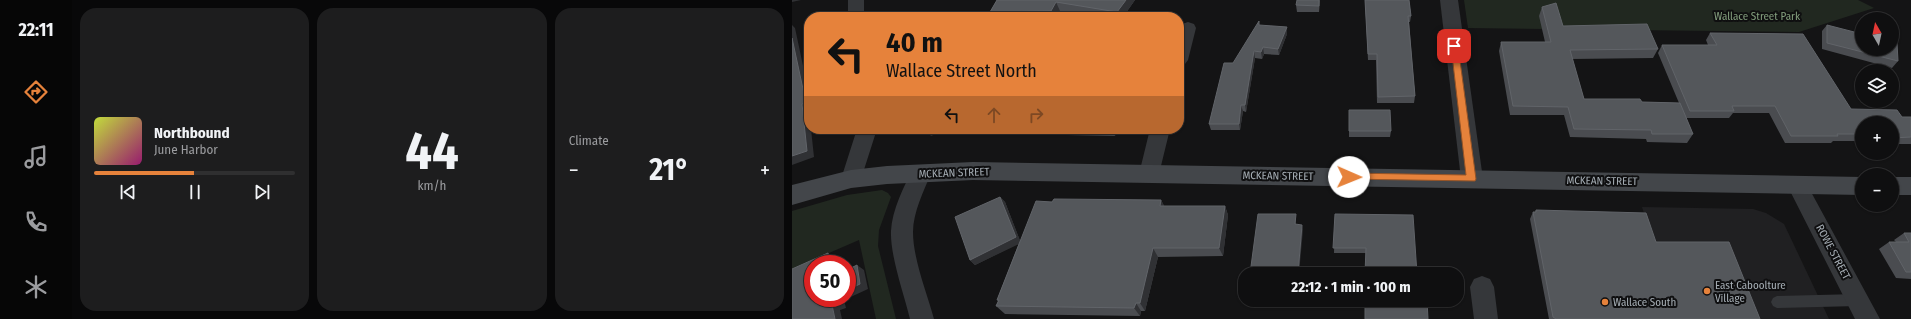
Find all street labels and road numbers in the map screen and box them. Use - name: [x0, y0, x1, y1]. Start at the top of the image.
- street label: MCKEAN STREET: [918, 165, 991, 181]
- street label: MCKEAN STREET: [1242, 169, 1315, 183]
- street label: MCKEAN STREET: [1566, 174, 1639, 188]
- street label: ROWE STREET: [1813, 222, 1853, 283]

